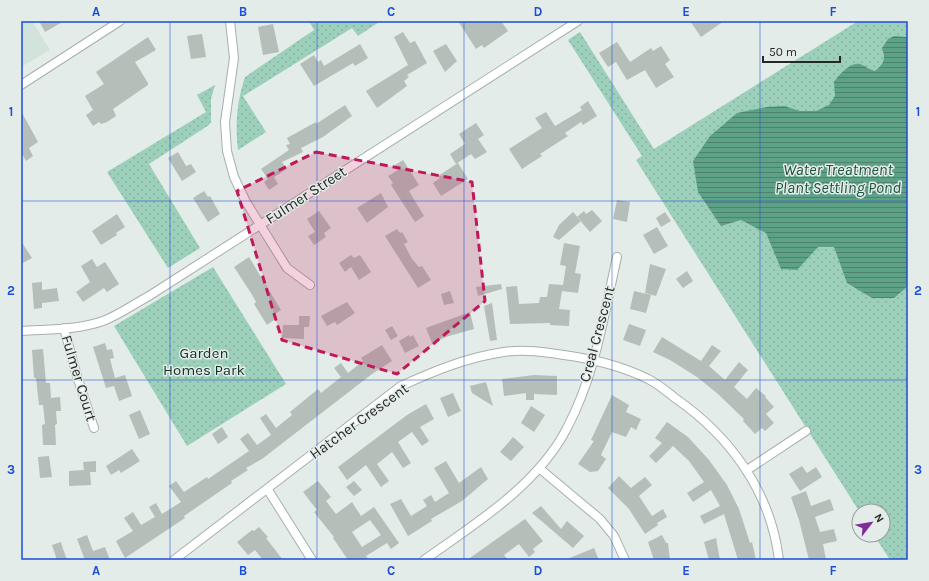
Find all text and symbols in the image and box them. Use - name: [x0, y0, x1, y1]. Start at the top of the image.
- text: A: [92, 4, 100, 19]
- text: B: [239, 4, 247, 19]
- text: C: [387, 4, 395, 19]
- text: D: [534, 4, 543, 19]
- text: E: [682, 4, 690, 19]
- text: F: [829, 4, 837, 19]
- scale bar: [763, 38, 840, 64]
- text: 50 m: [769, 45, 797, 59]
- text: 1: [9, 104, 13, 119]
- text: 1: [916, 104, 920, 119]
- water label: Water Treatment Plant Settling Pond: [775, 160, 902, 197]
- street label: Fulmer Street: [262, 162, 350, 228]
- text: 2: [7, 283, 15, 298]
- text: 2: [914, 283, 922, 298]
- street label: Creal Crescent: [576, 284, 619, 384]
- street label: Fulmer Court: [57, 333, 101, 424]
- park label: Garden Homes Park: [163, 344, 245, 379]
- street label: Hatcher Crescent: [306, 379, 412, 463]
- text: 3: [7, 462, 15, 477]
- text: 3: [914, 462, 922, 477]
- north arrow: [851, 503, 891, 543]
- text: N: [872, 511, 887, 525]
- text: A: [92, 563, 100, 578]
- text: B: [239, 563, 247, 578]
- text: C: [387, 563, 395, 578]
- text: D: [534, 563, 543, 578]
- text: E: [682, 563, 690, 578]
- text: F: [829, 563, 837, 578]

